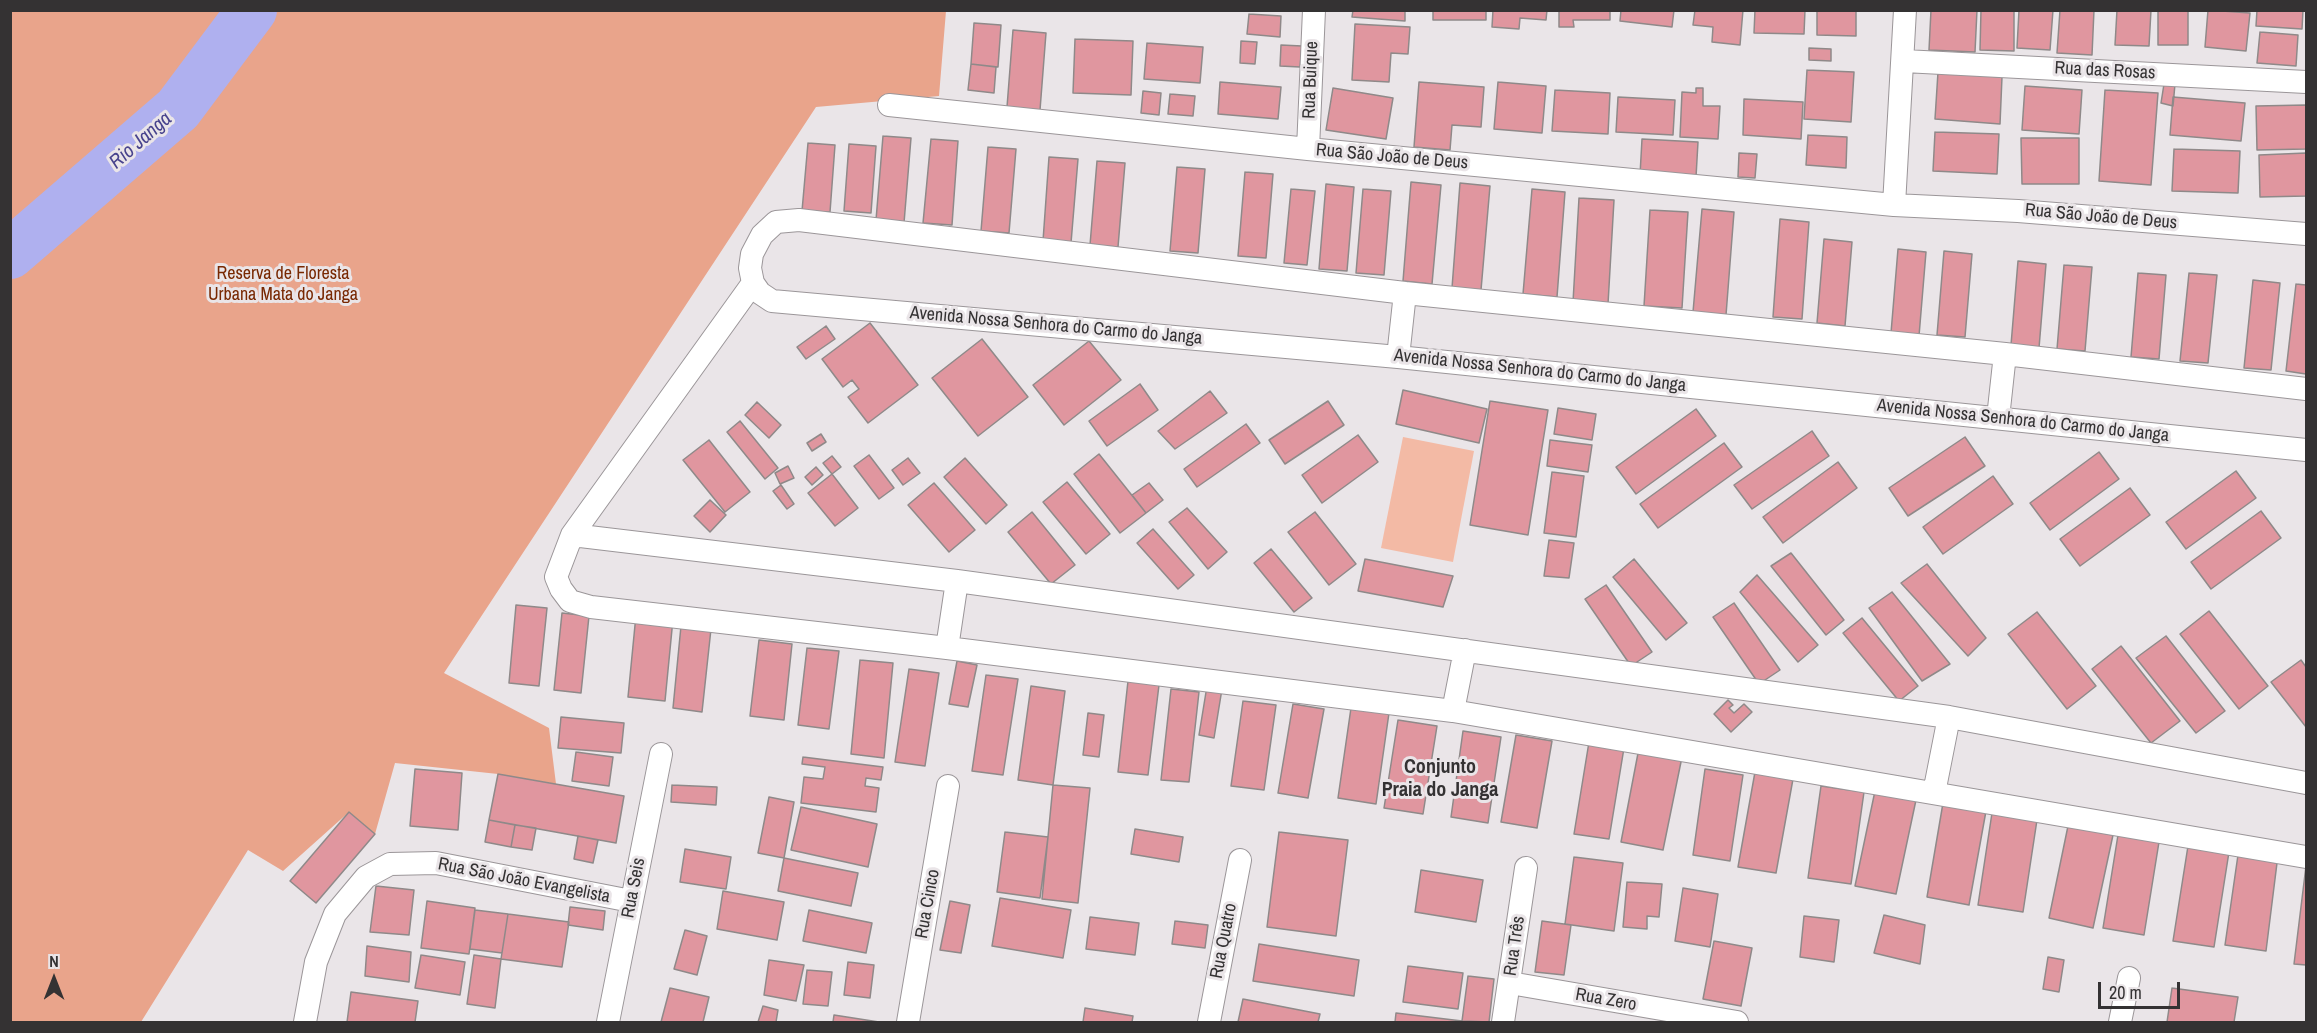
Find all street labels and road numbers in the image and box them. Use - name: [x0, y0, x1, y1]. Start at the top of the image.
- street label: Rua Buique: [1299, 41, 1323, 119]
- street label: Rua das Rosas: [2054, 58, 2156, 84]
- street label: Rua São João de Deus: [1315, 140, 1469, 174]
- street label: Rua São João de Deus: [2024, 200, 2178, 234]
- street label: Avenida Nossa Senhora do Carmo do Janga: [909, 302, 1203, 350]
- street label: Avenida Nossa Senhora do Carmo do Janga: [1393, 345, 1687, 397]
- street label: Avenida Nossa Senhora do Carmo do Janga: [1876, 395, 2170, 447]
- street label: Rua São João Evangelista: [436, 854, 612, 908]
- street label: Rua Seis: [618, 856, 650, 920]
- street label: Rua Cinco: [911, 868, 945, 940]
- street label: Rua Quatro: [1206, 901, 1242, 981]
- street label: Rua Três: [1500, 915, 1530, 977]
- street label: Rua Zero: [1574, 984, 1638, 1016]

